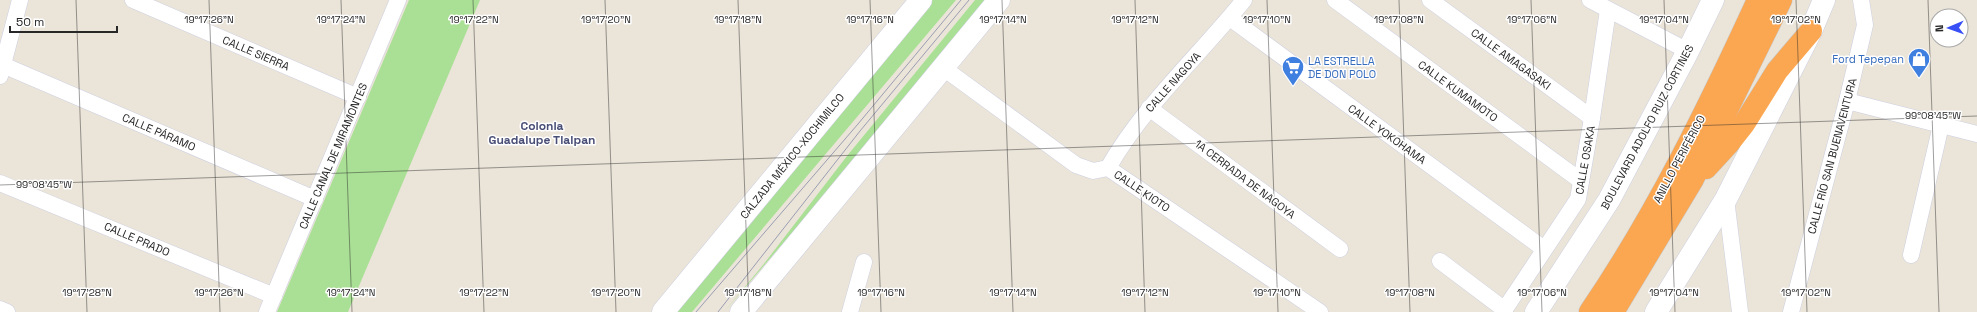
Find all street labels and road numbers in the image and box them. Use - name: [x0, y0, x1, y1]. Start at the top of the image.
- street label: CALLE AMAGASAKI: [1468, 25, 1554, 93]
- street label: CALLE SIERRA: [220, 33, 292, 73]
- street label: BOULEVARD ADOLFO RUIZ CORTINES: [1597, 42, 1697, 212]
- street label: CALLE NAGOYA: [1142, 49, 1204, 115]
- street label: CALLE KUMAMOTO: [1415, 57, 1501, 125]
- street label: CALLE RÍO SAN BUENAVENTURA: [1804, 76, 1860, 236]
- street label: CALLE CANAL DE MIRAMONTES: [296, 80, 370, 231]
- street label: CALZADA MÉXICO-XOCHIMILCO: [737, 90, 847, 222]
- street label: CALLE YOKOHAMA: [1345, 101, 1429, 167]
- street label: CALLE PÁRAMO: [120, 110, 198, 154]
- street label: ANILLO PERIFÉRICO: [1650, 113, 1708, 205]
- street label: CALLE OSAKA: [1572, 124, 1598, 195]
- street label: 1A CERRADA DE NAGOYA: [1192, 137, 1298, 222]
- street label: CALLE KIOTO: [1111, 167, 1173, 215]
- street label: CALLE PRADO: [102, 219, 172, 259]

